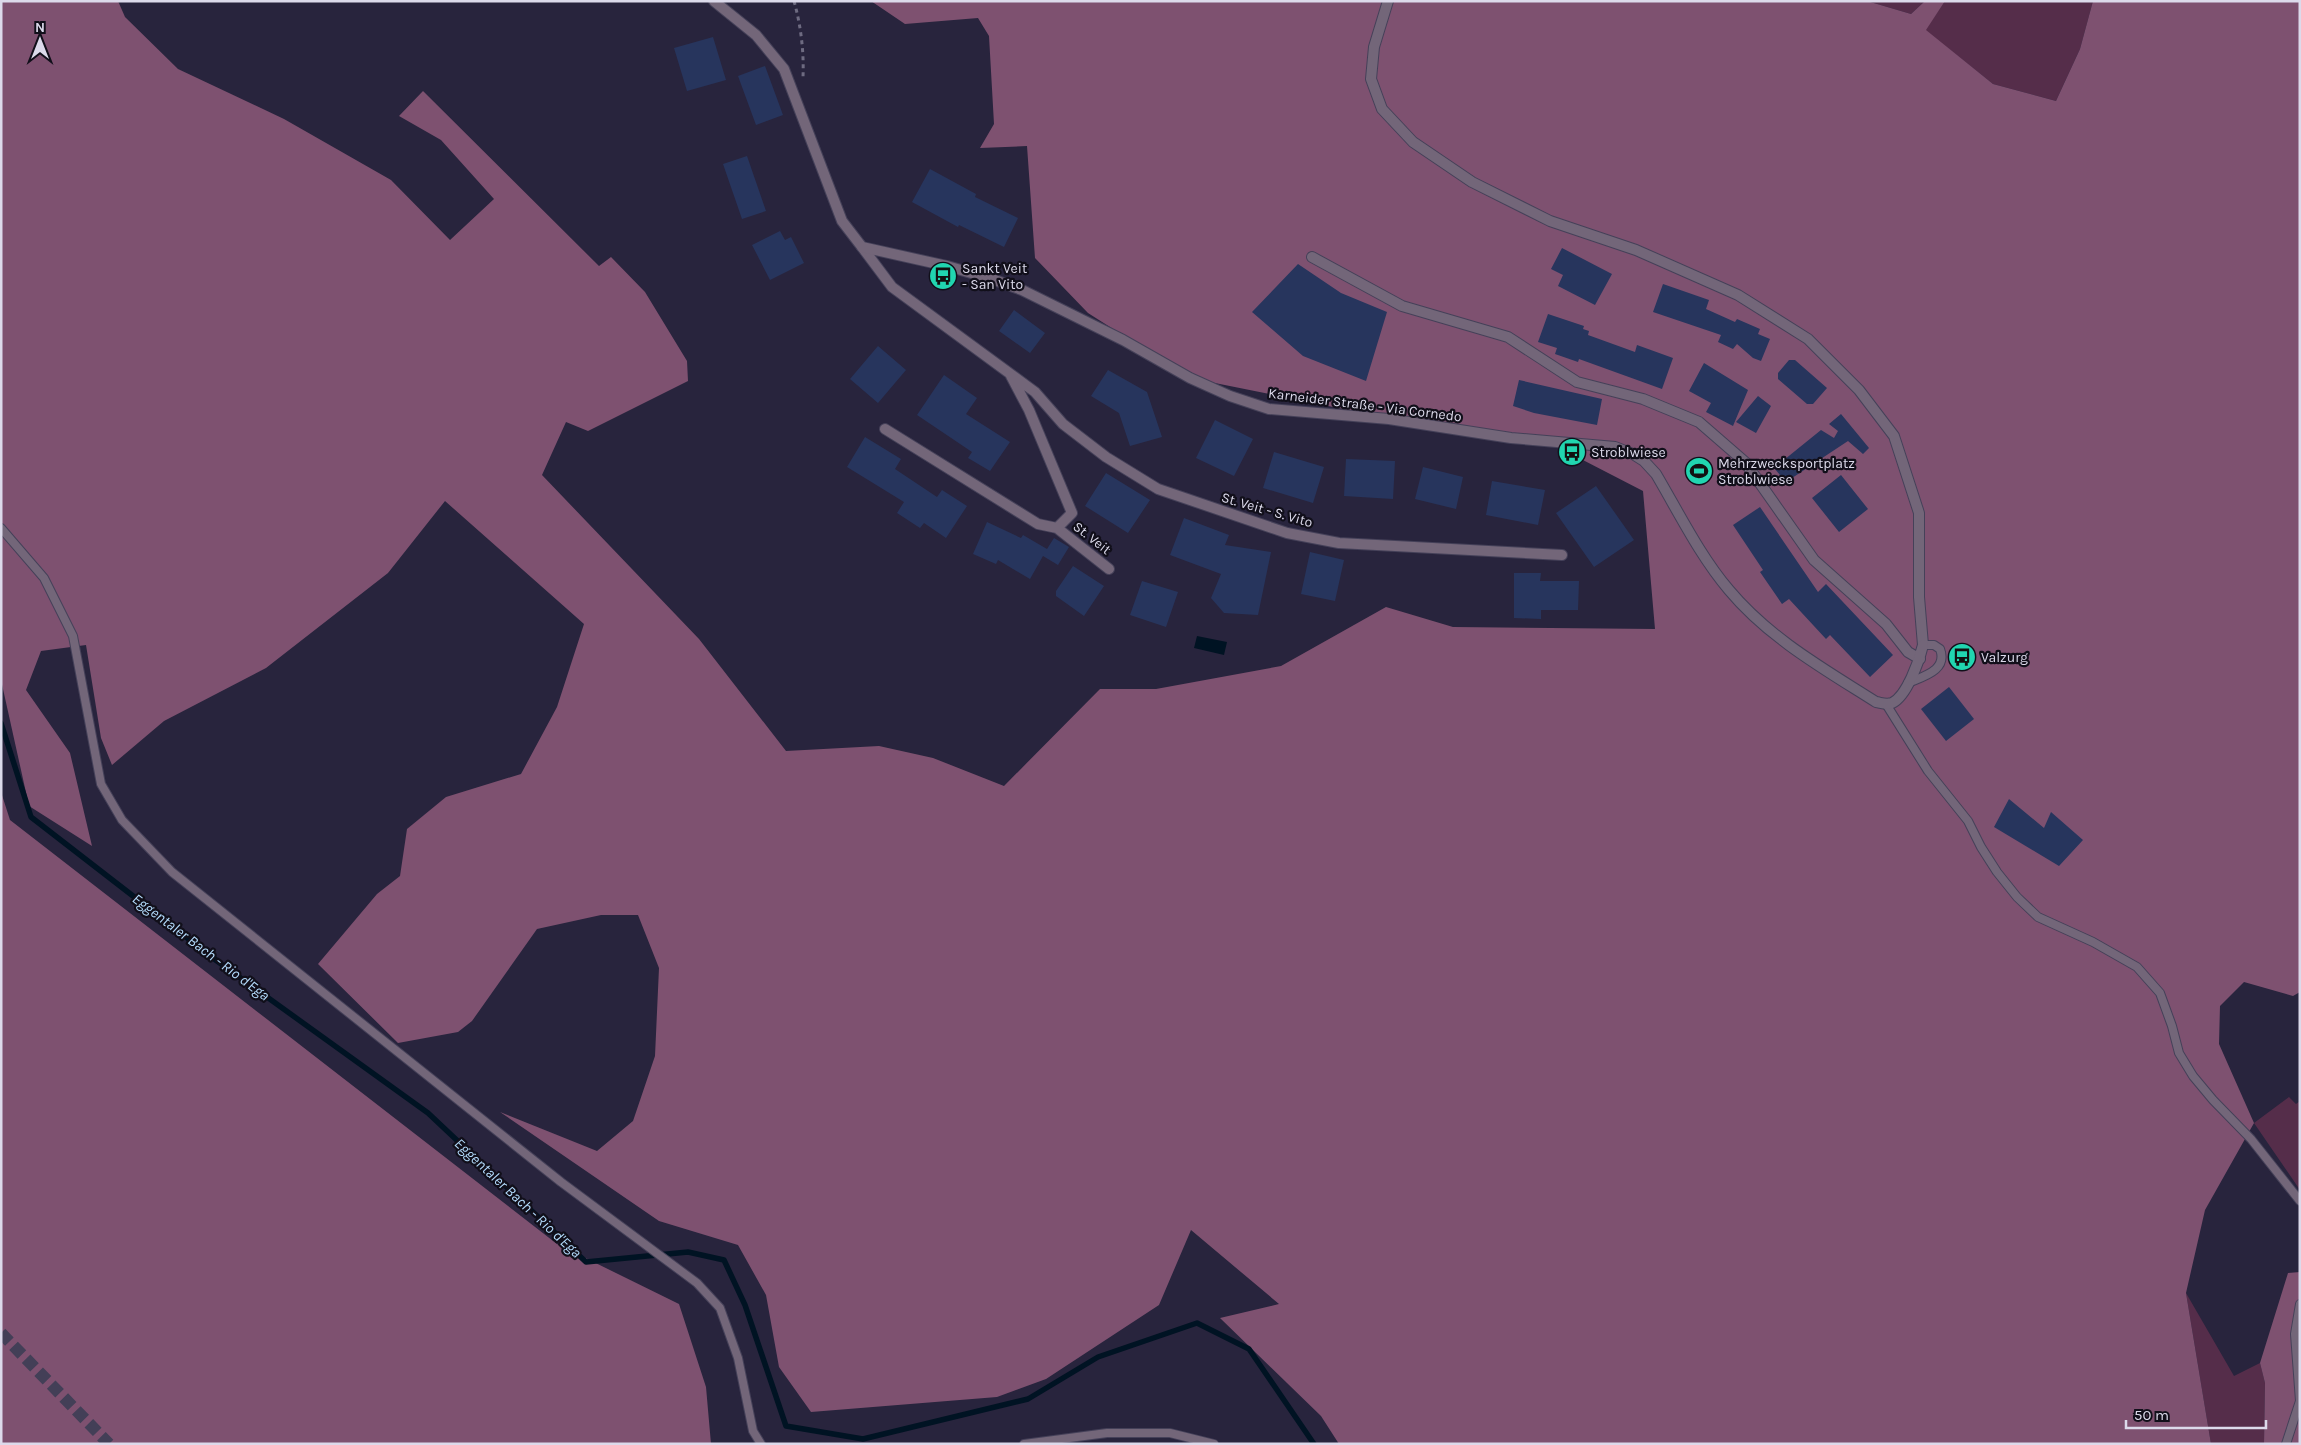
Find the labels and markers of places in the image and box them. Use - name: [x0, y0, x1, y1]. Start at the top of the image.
- place label: Sankt Veit - San Vito: [962, 260, 1027, 293]
- bus stop icon: Sankt Veit - San Vito: [928, 261, 958, 291]
- bus stop icon: Stroblwiese: [1557, 437, 1587, 467]
- place label: Stroblwiese: [1591, 444, 1666, 461]
- place label: Mehrzwecksportplatz Stroblwiese: [1718, 455, 1855, 488]
- sports icon: Mehrzwecksportplatz Stroblwiese: [1684, 456, 1714, 486]
- bus stop icon: Valzurg: [1947, 642, 1977, 672]
- place label: Valzurg: [1981, 649, 2028, 666]

